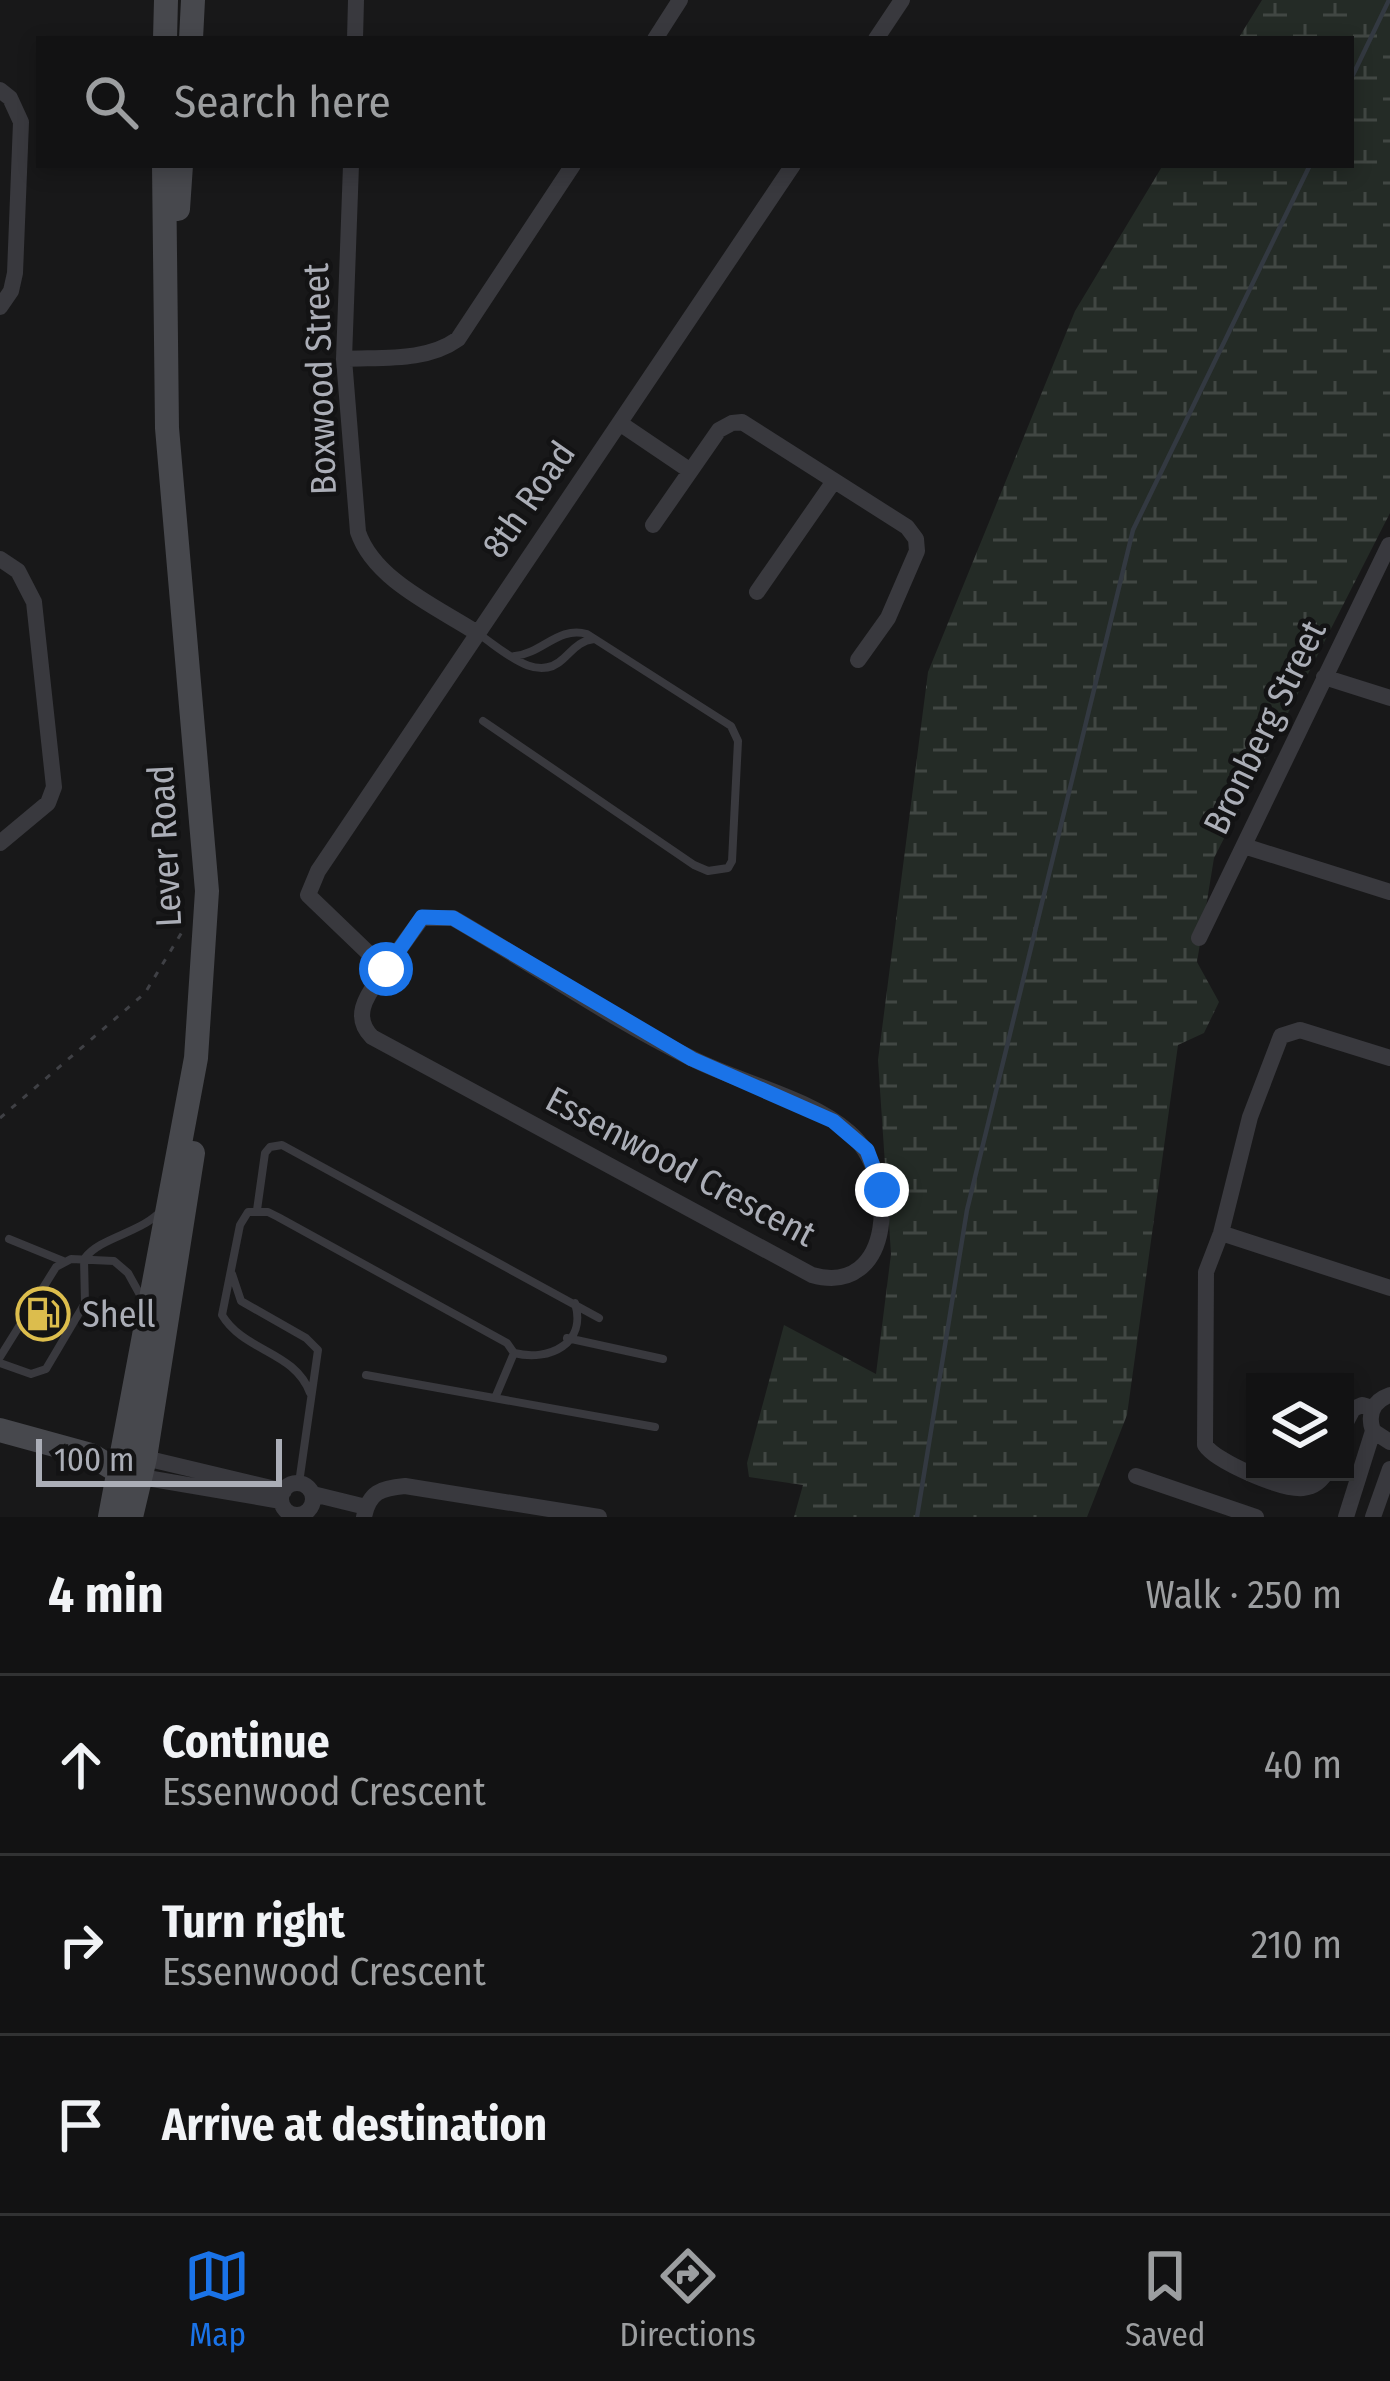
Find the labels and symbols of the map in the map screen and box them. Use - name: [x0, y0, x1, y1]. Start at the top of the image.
- street label: Boxwood Street: [294, 262, 346, 496]
- street label: 8th Road: [473, 433, 585, 566]
- street label: Bronberg Street: [1194, 613, 1336, 841]
- street label: Lever Road: [139, 764, 191, 928]
- route start: [359, 942, 413, 996]
- street label: Essenwood Crescent: [538, 1077, 823, 1257]
- route end: [855, 1163, 909, 1217]
- fuel station icon: Shell: [15, 1286, 71, 1342]
- place label: Shell: [82, 1293, 156, 1337]
- scale bar: [36, 1433, 282, 1486]

